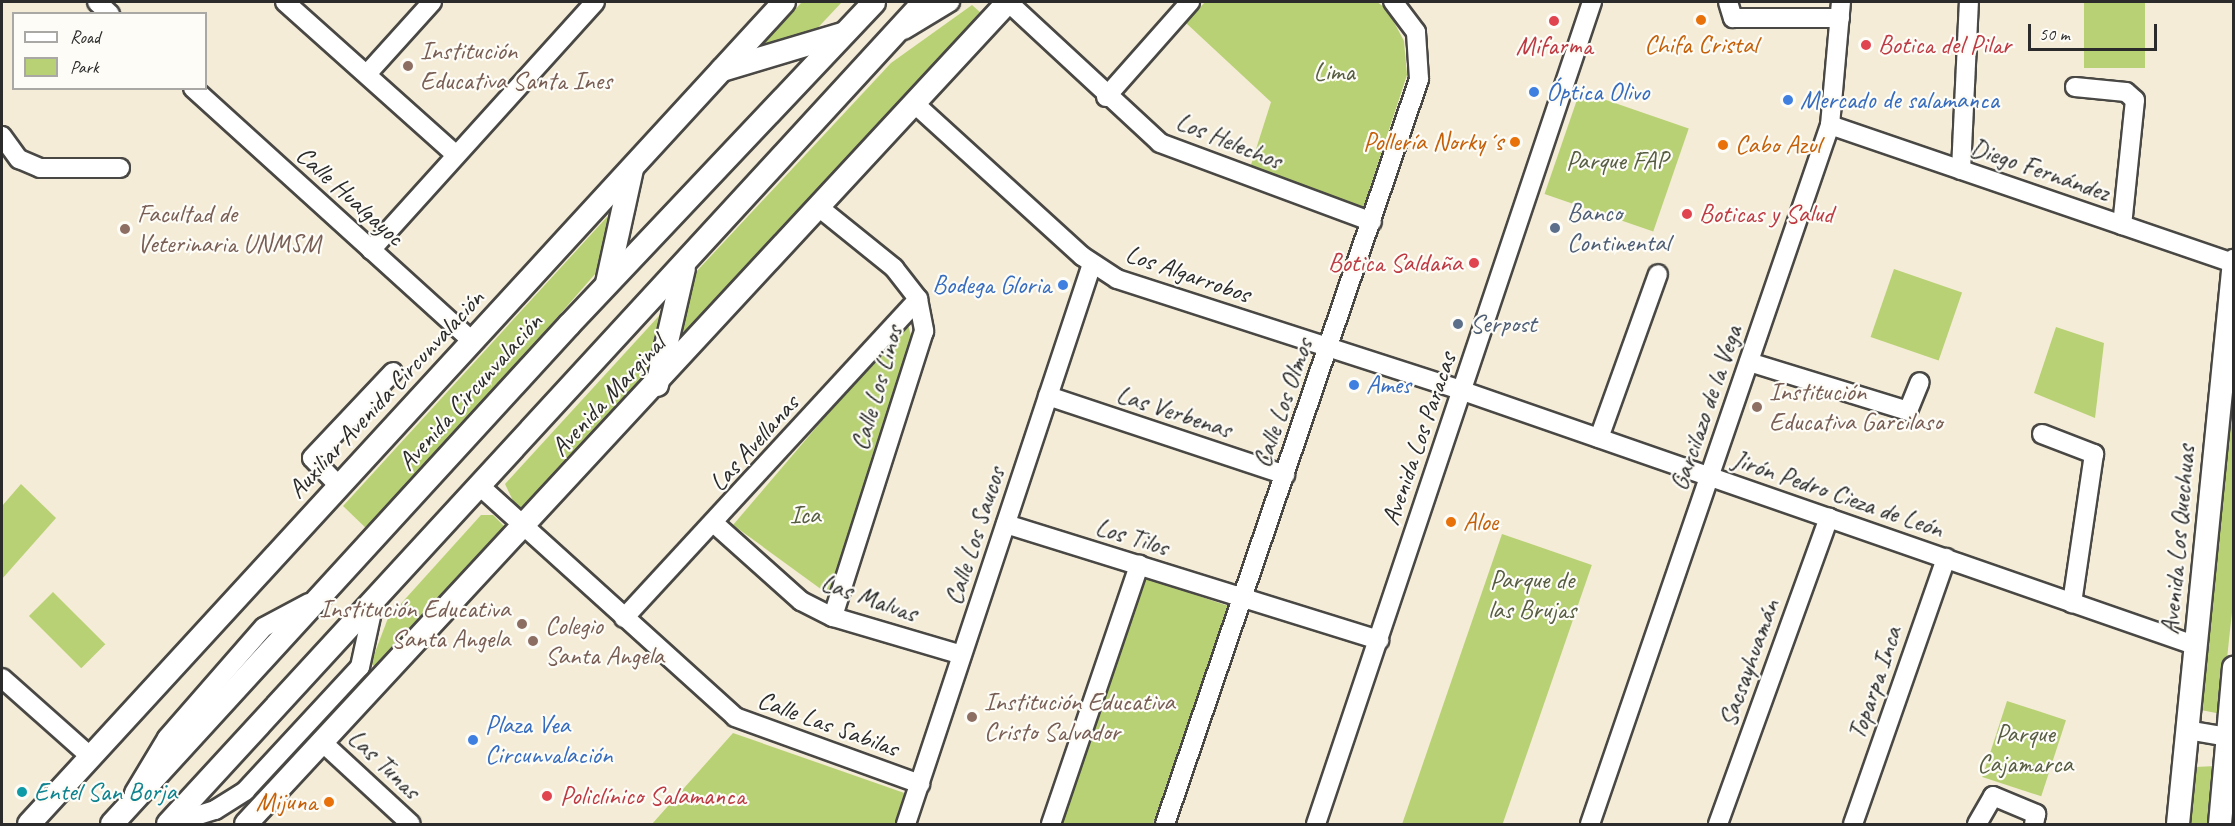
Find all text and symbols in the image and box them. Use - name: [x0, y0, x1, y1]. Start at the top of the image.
- legend: [12, 12, 207, 90]
- scale bar: [2031, 12, 2160, 50]
- marker: Chifa Cristal: [1694, 13, 1708, 27]
- marker: Mifarma: [1547, 14, 1561, 28]
- text: 50 m: [2039, 23, 2070, 45]
- text: Road: [70, 26, 100, 48]
- place label: Chifa Cristal: [1645, 29, 1757, 61]
- place label: Botica del Pilar: [1878, 29, 2011, 61]
- place label: Mifarma: [1516, 30, 1592, 62]
- place label: Institución Educativa Santa Ines: [420, 35, 612, 96]
- marker: Botica del Pilar: [1859, 38, 1873, 52]
- text: Park: [70, 56, 99, 78]
- park label: Lima: [1313, 56, 1355, 88]
- marker: Institución Educativa Santa Ines: [401, 59, 415, 73]
- place label: Óptica Olivo: [1546, 76, 1649, 108]
- place label: Mercado de salamanca: [1800, 84, 1999, 116]
- marker: Óptica Olivo: [1527, 85, 1541, 99]
- marker: Mercado de salamanca: [1781, 93, 1795, 107]
- street label: Los Helechos: [1172, 106, 1286, 176]
- place label: Pollería Norky´s: [1363, 126, 1503, 158]
- place label: Cabo Azul: [1735, 129, 1821, 161]
- street label: Diego Fernández: [1967, 132, 2113, 208]
- marker: Pollería Norky´s: [1508, 135, 1522, 149]
- marker: Cabo Azul: [1716, 138, 1730, 152]
- street label: Calle Hualgayoc: [290, 140, 410, 252]
- park label: Parque FAP: [1566, 145, 1668, 177]
- place label: Banco Continental: [1567, 197, 1670, 258]
- place label: Facultad de Veterinaria UNMSM: [137, 198, 321, 260]
- place label: Boticas y Salud: [1699, 198, 1833, 230]
- marker: Boticas y Salud: [1680, 207, 1694, 221]
- marker: Banco Continental: [1548, 221, 1562, 235]
- marker: Facultad de Veterinaria UNMSM: [118, 222, 132, 236]
- street label: Los Algarrobos: [1121, 238, 1255, 310]
- place label: Botica Saldaña: [1328, 247, 1462, 279]
- marker: Botica Saldaña: [1467, 256, 1481, 270]
- place label: Bodega Gloria: [932, 269, 1051, 301]
- marker: Bodega Gloria: [1056, 278, 1070, 292]
- street label: Auxiliar Avenida Circunvalación: [281, 283, 491, 505]
- street label: Avenida Circunvalación: [391, 307, 549, 477]
- place label: Serpost: [1470, 308, 1536, 340]
- marker: Serpost: [1451, 317, 1465, 331]
- street label: Garcilazo de la Vega: [1663, 321, 1749, 495]
- street label: Calle Los Linos: [844, 322, 910, 454]
- street label: Avenida Marginal: [544, 329, 672, 463]
- street label: Calle Los Olmos: [1246, 334, 1320, 472]
- street label: Avenida Los Paracas: [1375, 349, 1463, 529]
- place label: Ames: [1366, 369, 1411, 401]
- place label: Institución Educativa Garcilaso: [1769, 376, 1942, 437]
- marker: Ames: [1347, 378, 1361, 392]
- street label: Las Verbenas: [1113, 379, 1235, 445]
- street label: Las Avellanas: [703, 389, 805, 497]
- marker: Institución Educativa Garcilaso: [1750, 400, 1764, 414]
- street label: Jirón Pedro Cieza de León: [1729, 443, 1947, 545]
- street label: Avenida Los Quechuas: [2154, 443, 2202, 637]
- street label: Calle Los Saucos: [938, 463, 1012, 609]
- park label: Ica: [790, 499, 820, 531]
- place label: Aloe: [1463, 506, 1498, 538]
- street label: Los Tilos: [1092, 511, 1172, 563]
- marker: Aloe: [1444, 515, 1458, 529]
- park label: Parque de las Brujas: [1488, 564, 1576, 626]
- street label: Las Malvas: [817, 567, 921, 629]
- place label: Institución Educativa Santa Angela: [320, 593, 510, 654]
- street label: Sacsayhuamán: [1712, 595, 1786, 731]
- place label: Colegio Santa Angela: [545, 610, 663, 672]
- marker: Institución Educativa Santa Angela: [515, 617, 529, 631]
- street label: Toparpa Inca: [1841, 622, 1909, 744]
- marker: Colegio Santa Angela: [526, 634, 540, 648]
- street label: Calle Las Sabilas: [753, 684, 903, 764]
- place label: Institución Educativa Cristo Salvador: [984, 686, 1174, 748]
- place label: Plaza Vea Circunvalación: [485, 709, 612, 770]
- marker: Institución Educativa Cristo Salvador: [965, 710, 979, 724]
- park label: Parque Cajamarca: [1977, 718, 2073, 780]
- street label: Las Tunas: [341, 723, 427, 805]
- marker: Plaza Vea Circunvalación: [466, 733, 480, 747]
- place label: Entel San Borja: [34, 776, 177, 808]
- place label: Policlínico Salamanca: [560, 780, 747, 812]
- marker: Entel San Borja: [15, 785, 29, 799]
- place label: Mijuna: [256, 786, 317, 818]
- marker: Policlínico Salamanca: [538, 787, 556, 805]
- marker: Mijuna: [322, 795, 336, 809]

